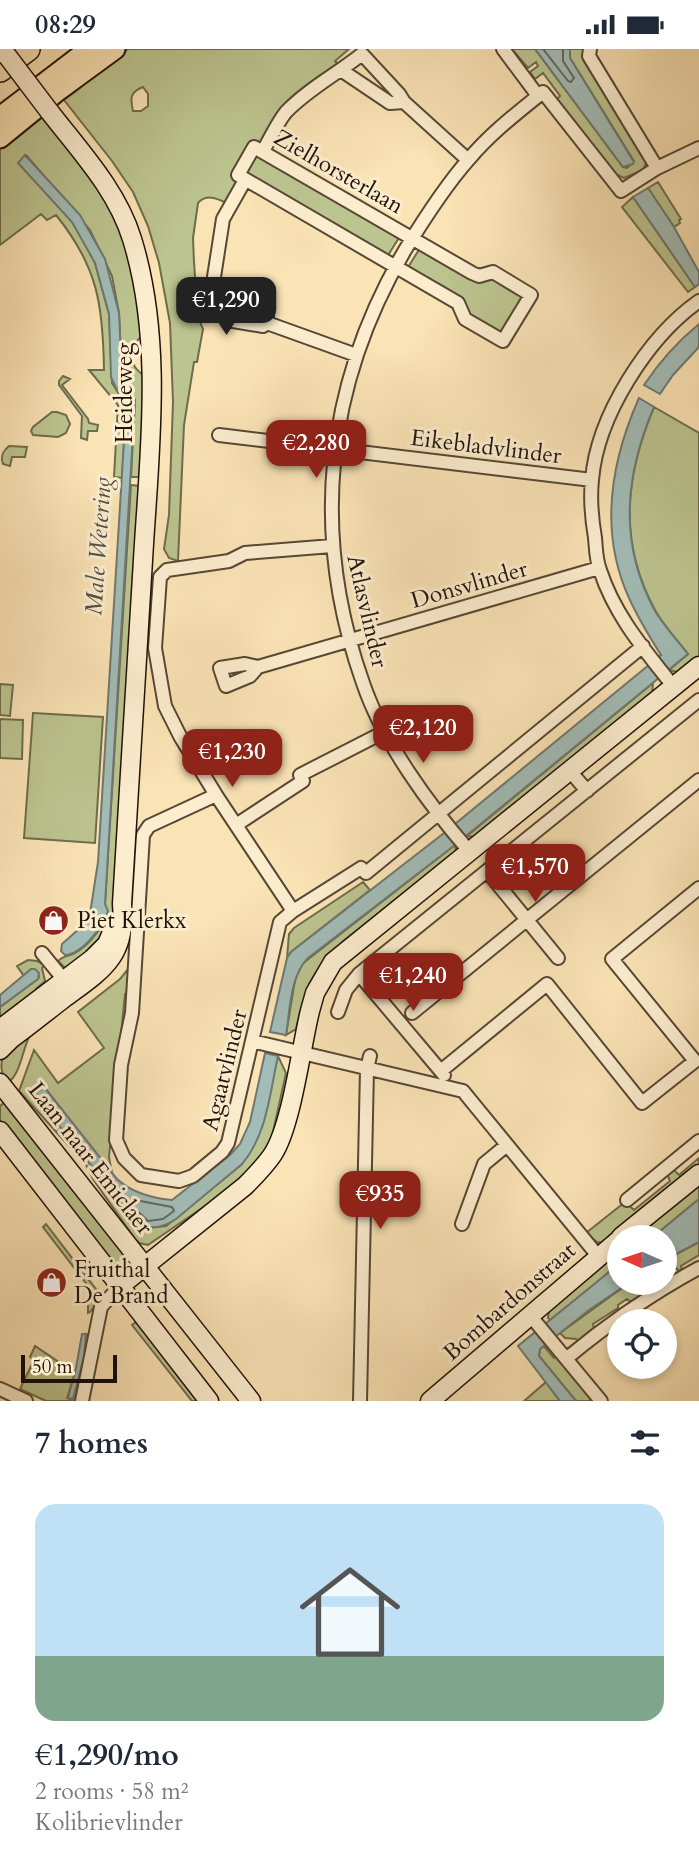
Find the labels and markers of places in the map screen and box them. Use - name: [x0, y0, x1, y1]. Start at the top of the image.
- pin: €1,290: [169, 278, 283, 337]
- pin: €2,280: [259, 421, 373, 480]
- pin: €2,120: [366, 705, 480, 765]
- pin: €1,230: [175, 729, 289, 789]
- pin: €1,570: [478, 845, 592, 904]
- shop icon: Piet Klerkx: [37, 903, 71, 937]
- place label: Piet Klerkx: [77, 905, 187, 936]
- pin: €1,240: [356, 953, 470, 1013]
- pin: €935: [339, 1171, 421, 1231]
- place label: Fruithal De Brand: [74, 1254, 169, 1311]
- shop icon: Fruithal De Brand: [34, 1265, 68, 1299]

